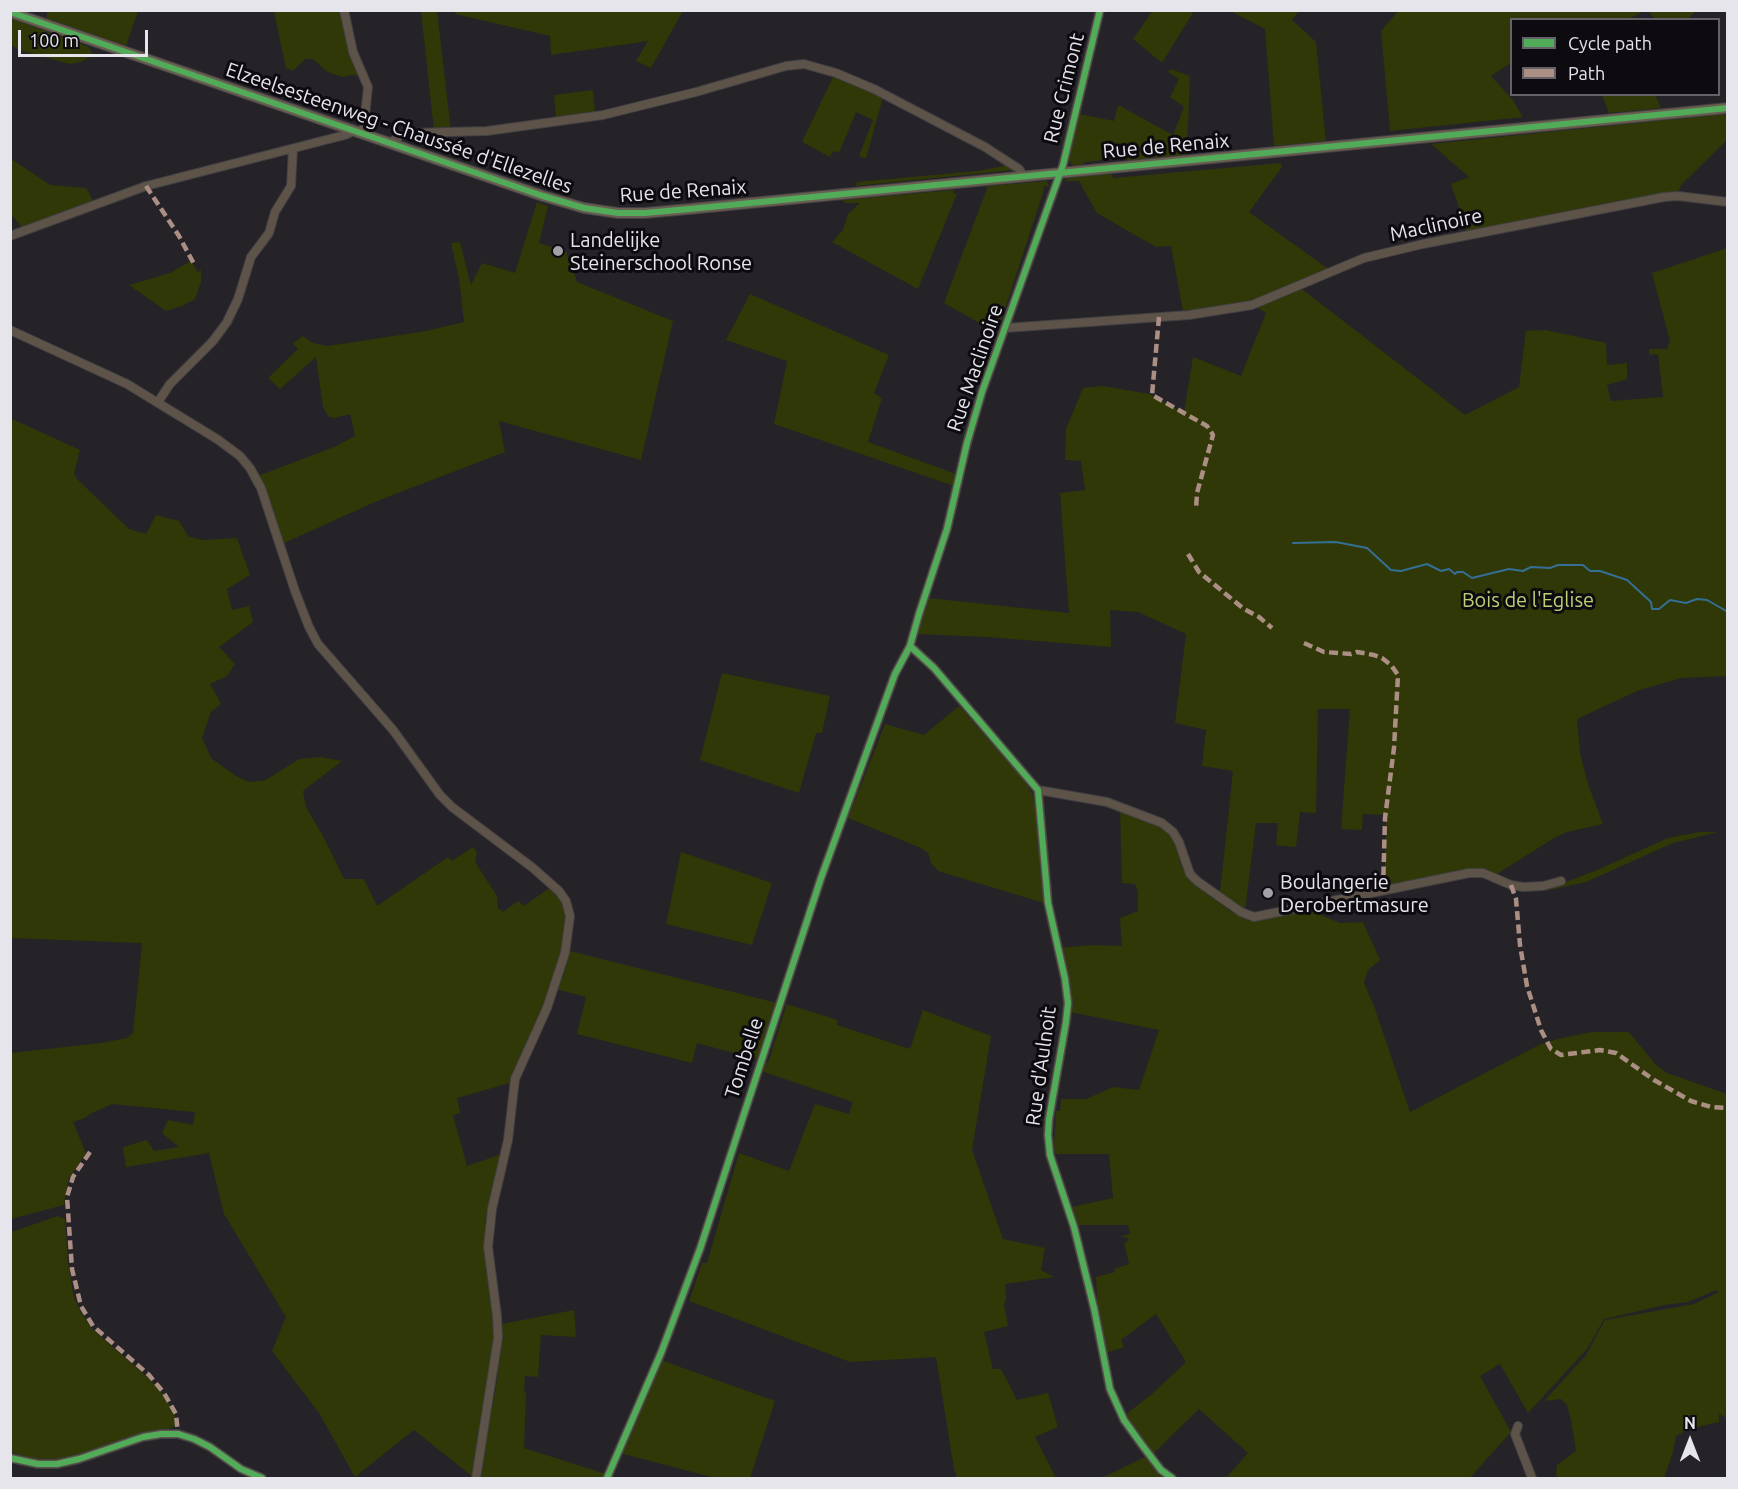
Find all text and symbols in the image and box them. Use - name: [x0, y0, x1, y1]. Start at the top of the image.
- scale bar: [21, 18, 152, 56]
- legend: [1510, 18, 1720, 96]
- text: 100 m: [29, 30, 79, 50]
- street label: Rue Crimont: [1039, 31, 1089, 145]
- text: Cycle path: [1568, 33, 1652, 53]
- street label: Elzeelsesteenweg - Chaussée d'Ellezelles: [223, 57, 575, 199]
- text: Path: [1568, 63, 1605, 83]
- street label: Rue de Renaix: [1102, 129, 1230, 163]
- street label: Rue de Renaix: [619, 175, 747, 207]
- street label: Maclinoire: [1388, 204, 1484, 246]
- place label: Landelijke Steinerschool Ronse: [570, 228, 752, 275]
- marker: Landelijke Steinerschool Ronse: [551, 244, 565, 258]
- street label: Rue Maclinoire: [942, 301, 1008, 435]
- park label: Bois de l'Eglise: [1462, 588, 1594, 612]
- place label: Boulangerie Derobertmasure: [1280, 870, 1429, 917]
- marker: Boulangerie Derobertmasure: [1261, 886, 1275, 900]
- street label: Rue d'Aulnoit: [1021, 1005, 1061, 1127]
- street label: Tombelle: [720, 1015, 768, 1101]
- north arrow: [1660, 1411, 1720, 1471]
- text: N: [1684, 1414, 1696, 1432]

